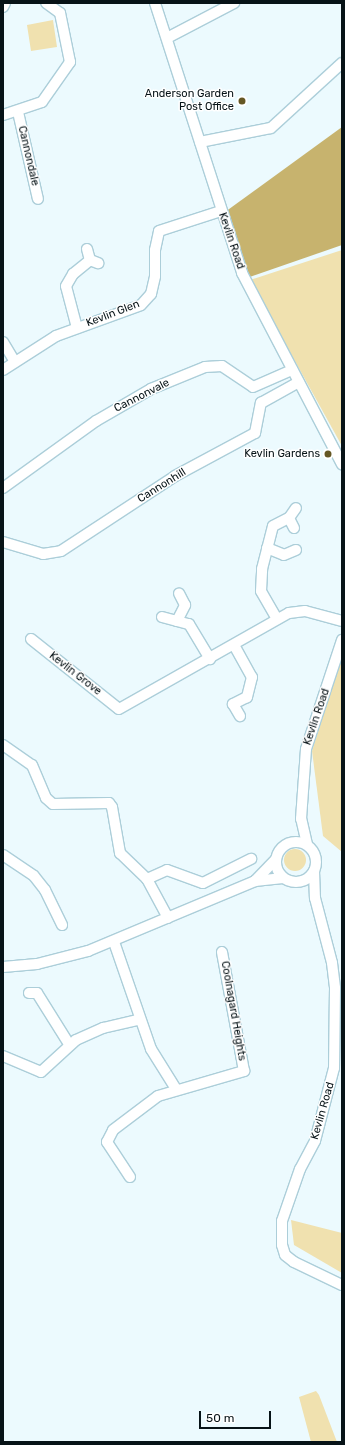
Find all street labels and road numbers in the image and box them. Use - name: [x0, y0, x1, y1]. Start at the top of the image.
- street label: Cannondale: [15, 125, 41, 187]
- street label: Kevlin Road: [215, 211, 247, 271]
- street label: Kevlin Glen: [84, 298, 142, 330]
- street label: Cannonvale: [112, 376, 172, 416]
- street label: Cannonhill: [135, 466, 189, 506]
- street label: Kevlin Grove: [46, 649, 104, 699]
- street label: Kevlin Road: [301, 687, 333, 747]
- street label: Coolnagard Heights: [218, 960, 248, 1062]
- street label: Kevlin Road: [309, 1081, 337, 1141]

